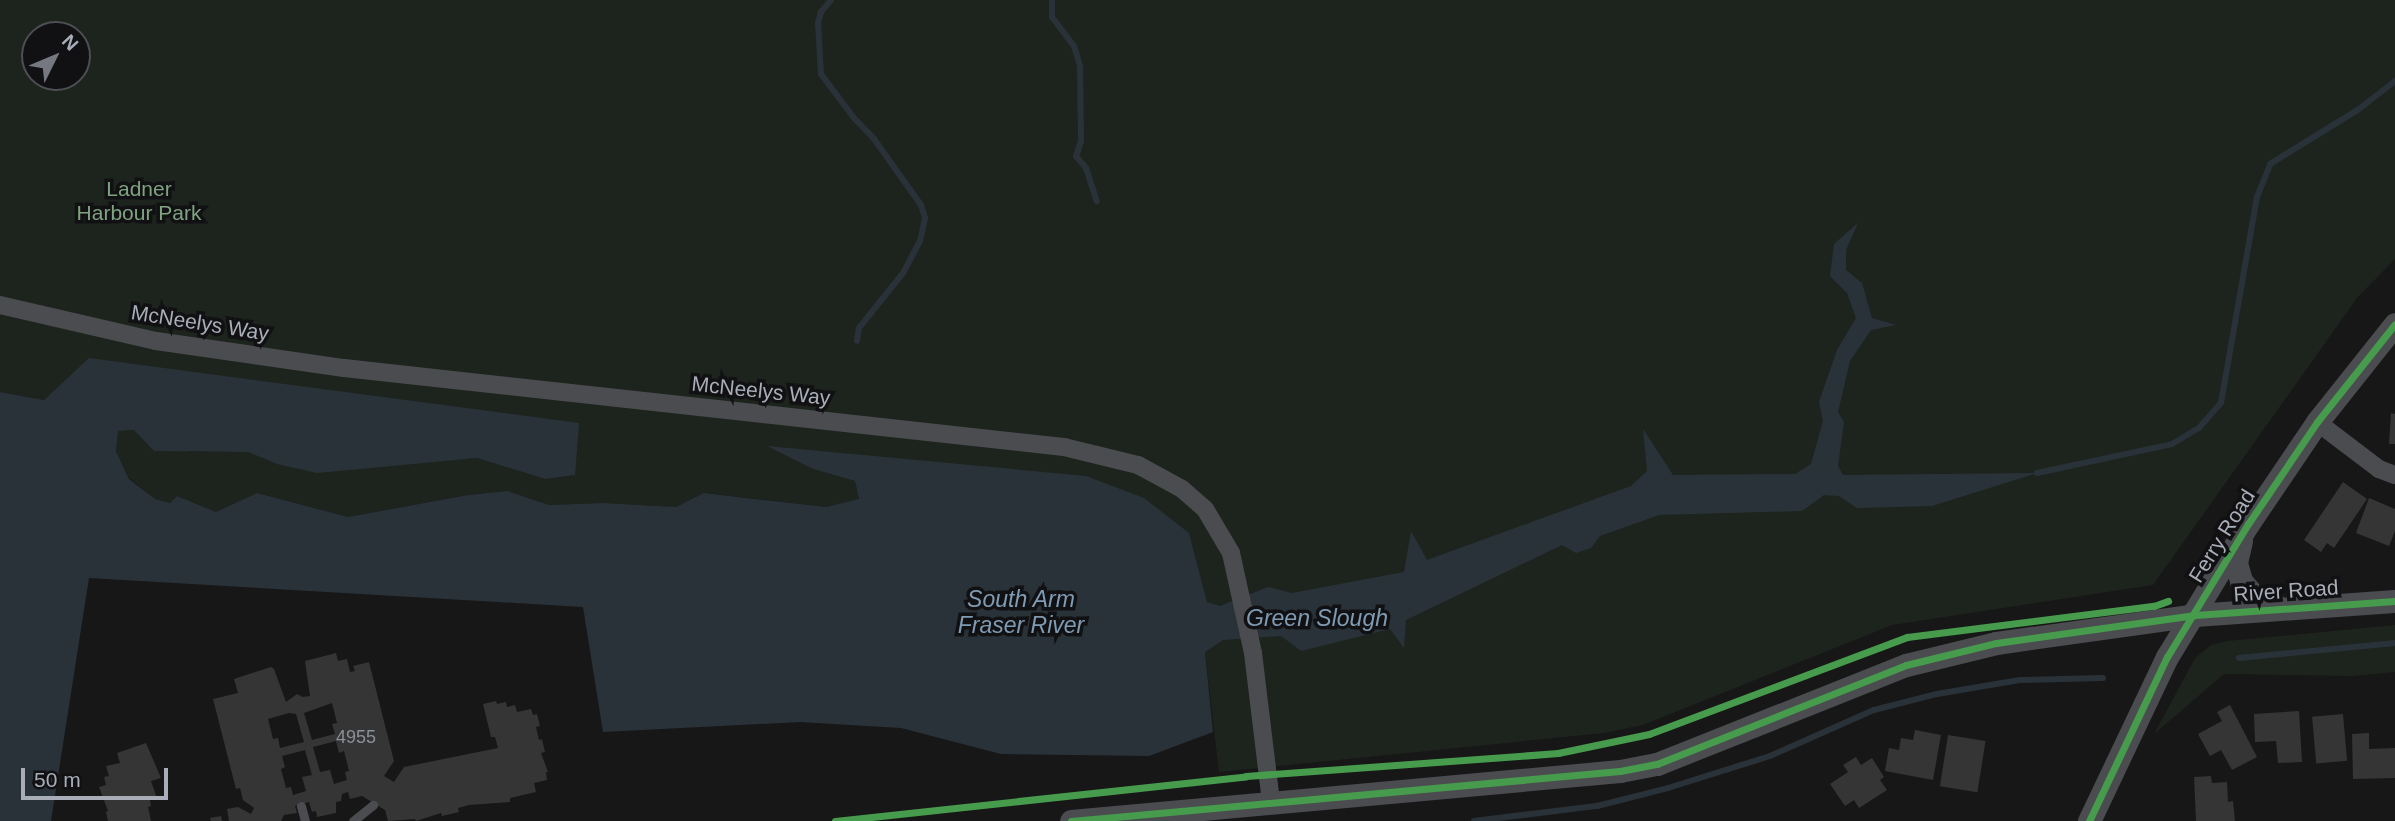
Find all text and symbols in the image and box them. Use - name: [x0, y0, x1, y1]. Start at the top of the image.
- north arrow: [21, 21, 91, 91]
- text: N: [58, 31, 83, 55]
- park label: Ladner Harbour Park: [77, 176, 201, 226]
- street label: McNeelys Way: [129, 300, 271, 346]
- street label: McNeelys Way: [690, 371, 832, 411]
- street label: Ferry Road: [2183, 485, 2261, 587]
- street label: River Road: [2233, 575, 2339, 607]
- water label: South Arm Fraser River: [958, 585, 1084, 639]
- water label: Green Slough: [1246, 604, 1388, 632]
- house number: 4955: [336, 726, 376, 748]
- scale bar: [24, 754, 172, 798]
- text: 50 m: [34, 768, 81, 791]

